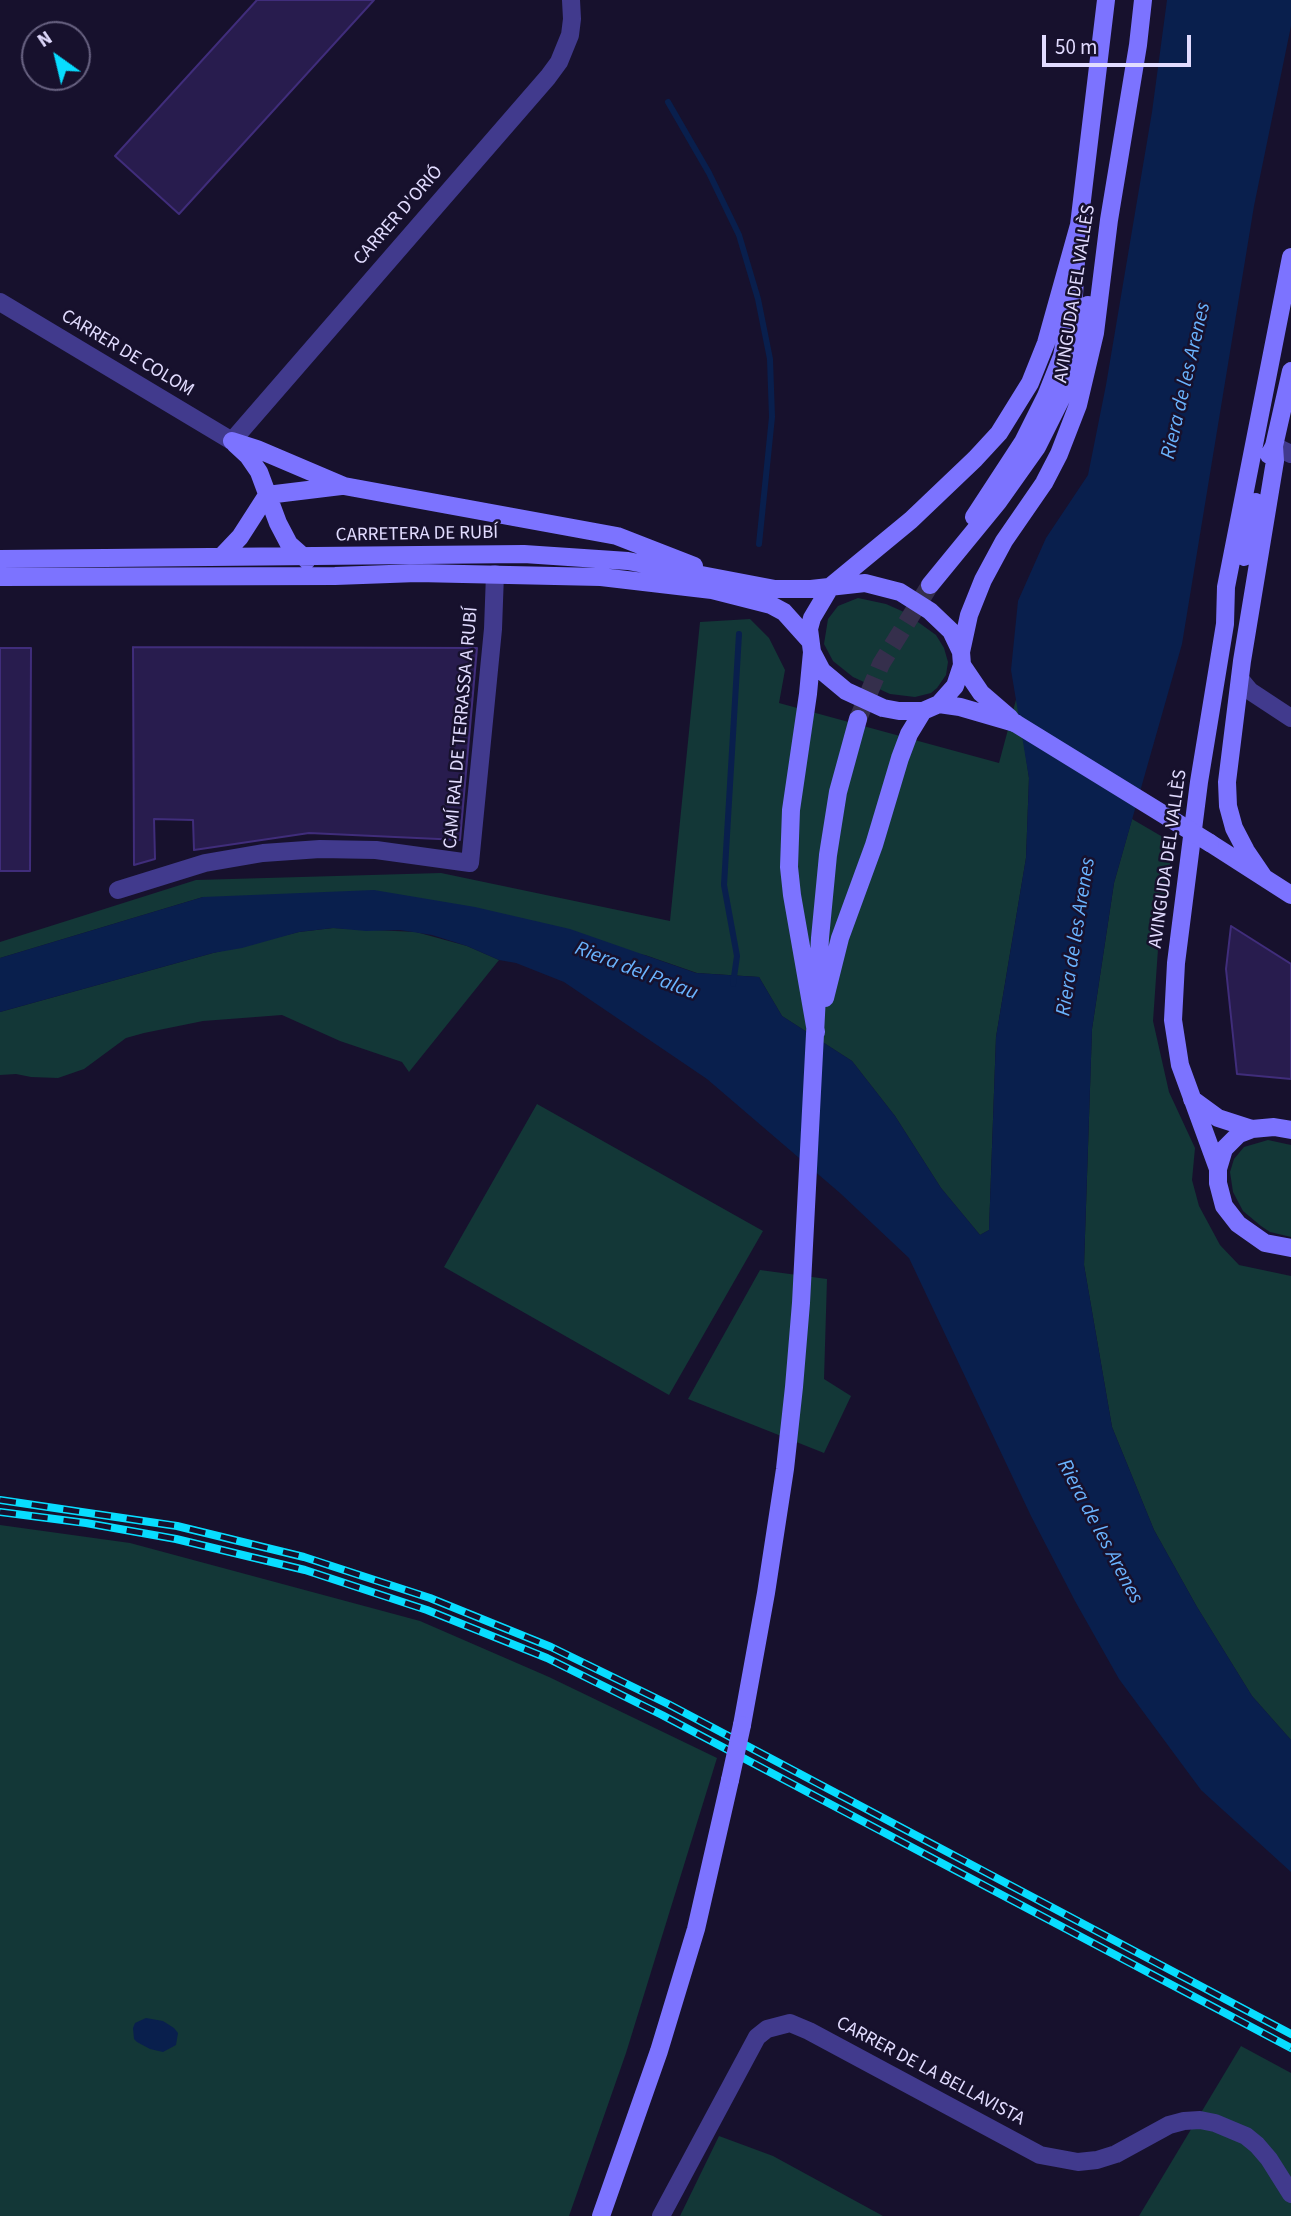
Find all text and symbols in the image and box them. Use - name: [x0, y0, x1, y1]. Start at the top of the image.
- north arrow: [21, 21, 91, 91]
- scale bar: [1046, 21, 1195, 65]
- text: N: [32, 25, 58, 55]
- text: 50 m: [1055, 32, 1097, 62]
- street label: CARRER D'ORIÓ: [349, 161, 449, 271]
- street label: AVINGUDA DEL VALLÈS: [1051, 203, 1101, 385]
- water label: Riera de les Arenes: [1157, 300, 1217, 462]
- street label: CARRER DE COLOM: [56, 305, 198, 403]
- street label: CARRETERA DE RUBÍ: [336, 522, 498, 548]
- street label: CAMÍ RAL DE TERRASSA A RUBÍ: [440, 606, 484, 850]
- street label: AVINGUDA DEL VALLÈS: [1145, 768, 1193, 950]
- water label: Riera de les Arenes: [1052, 856, 1102, 1018]
- water label: Riera del Palau: [571, 937, 701, 1007]
- water label: Riera de les Arenes: [1050, 1455, 1148, 1609]
- street label: CARRER DE LA BELLAVISTA: [832, 2013, 1028, 2131]

